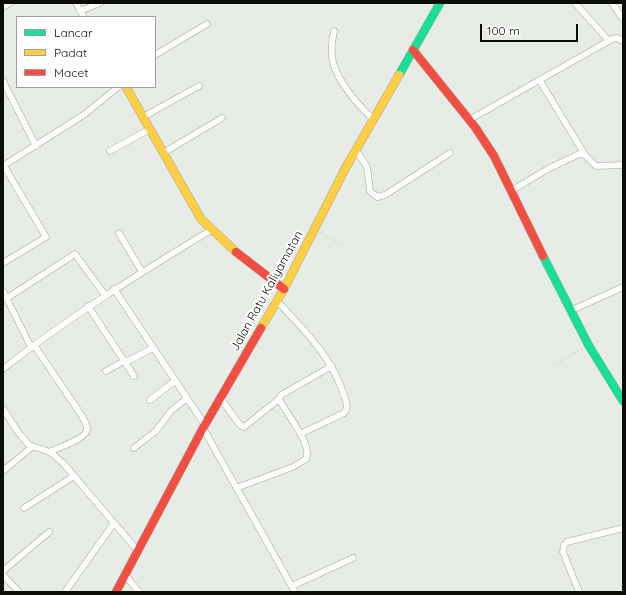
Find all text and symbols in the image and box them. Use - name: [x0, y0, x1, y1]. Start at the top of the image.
- legend: [16, 16, 156, 88]
- scale bar: [482, 16, 580, 42]
- text: 100 m: [487, 23, 520, 38]
- text: Lancar: [54, 25, 93, 40]
- text: Padat: [54, 45, 87, 60]
- text: Macet: [54, 65, 88, 80]
- street label: Jalan Ratu Kaliyamatan: [228, 228, 306, 354]

